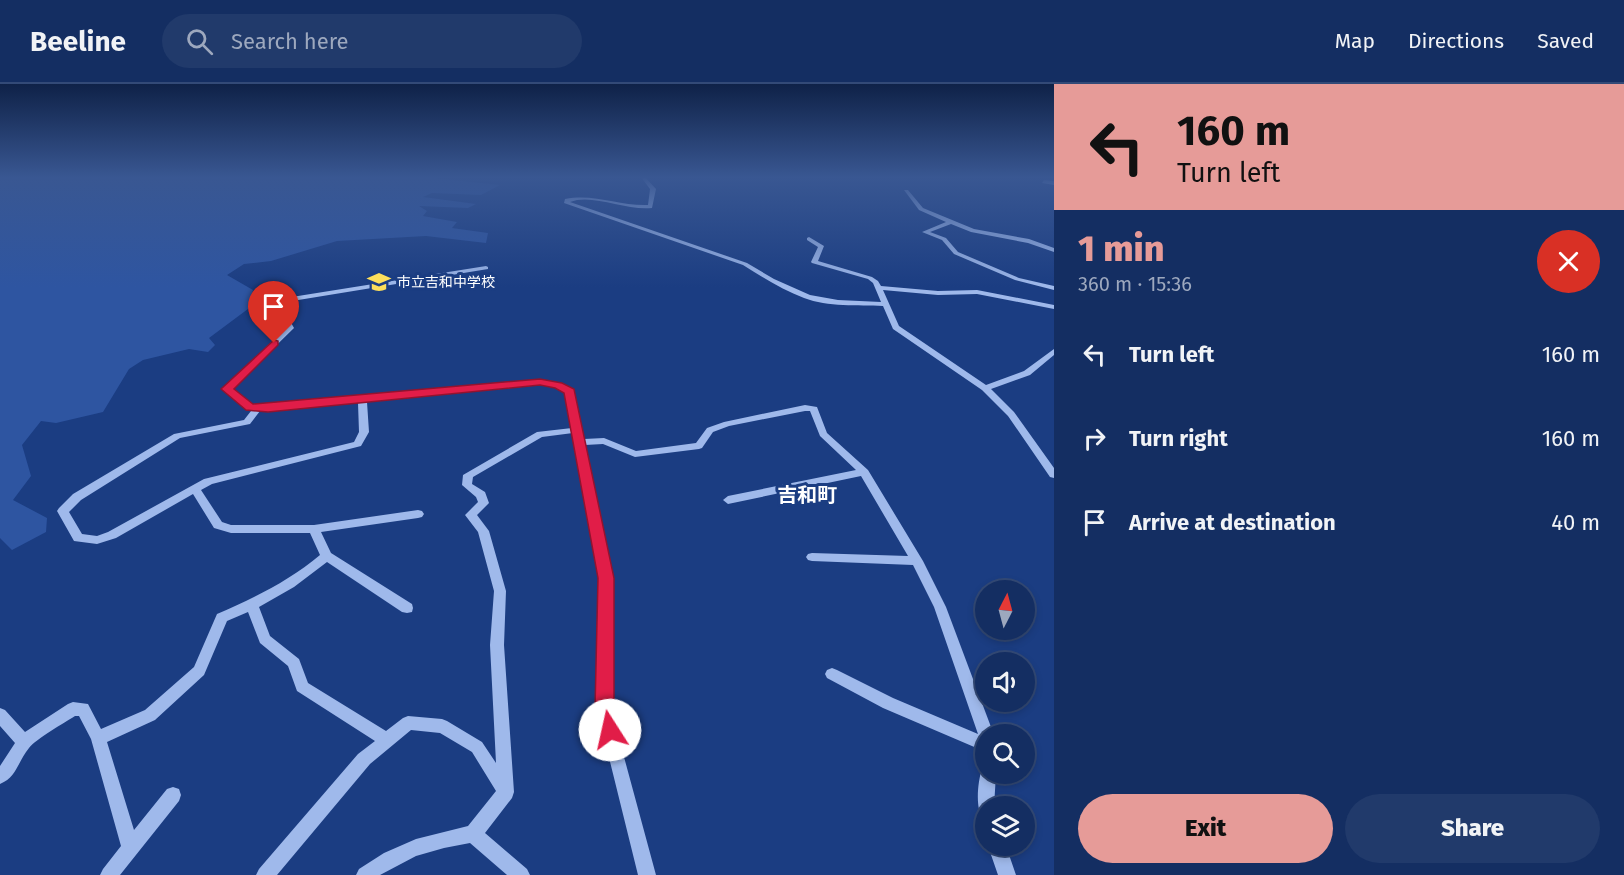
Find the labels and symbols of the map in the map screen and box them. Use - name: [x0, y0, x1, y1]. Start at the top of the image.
- school or university icon: 市立吉和中学校: [366, 269, 392, 295]
- place label: 市立吉和中学校: [397, 274, 495, 291]
- pin: [248, 281, 299, 343]
- district label: 吉和町: [777, 483, 837, 507]
- north arrow: [975, 580, 1035, 640]
- position arrow: [578, 698, 642, 762]

